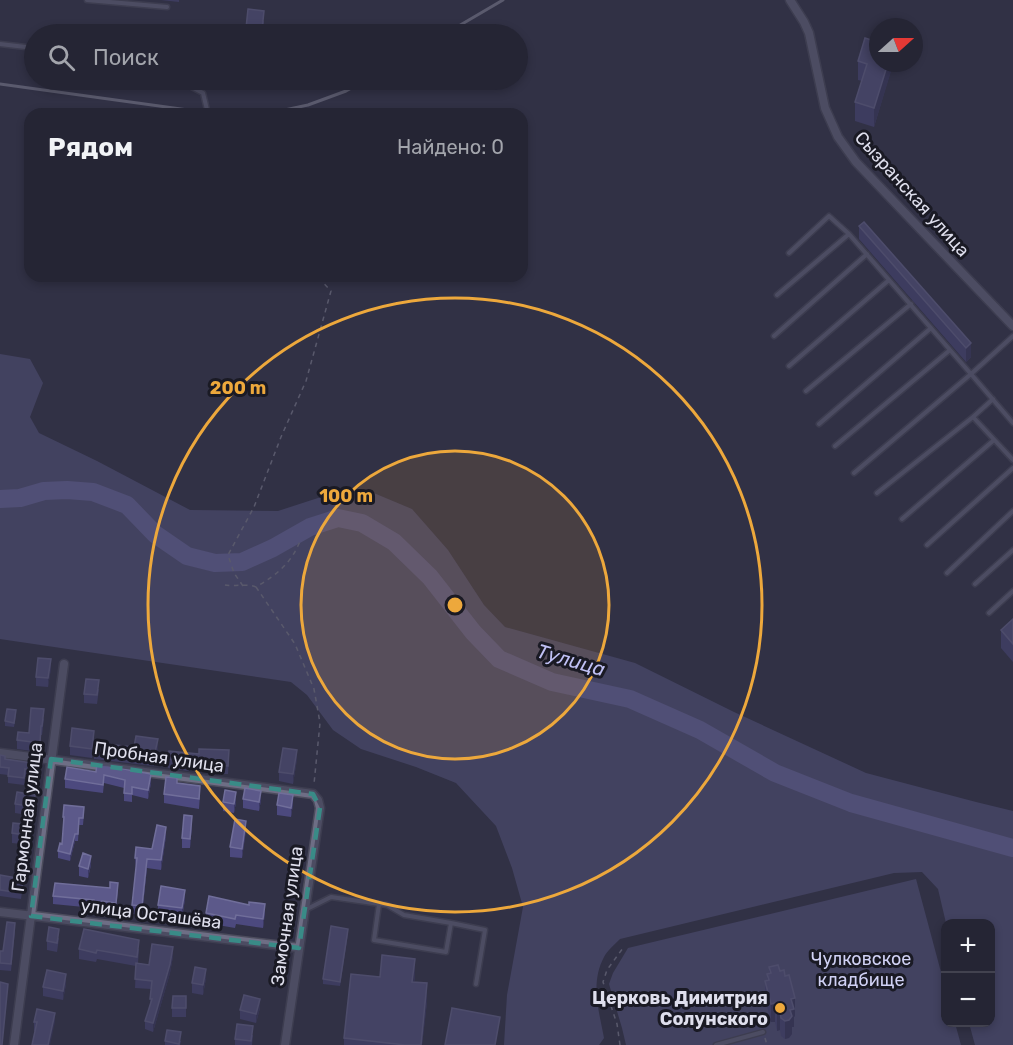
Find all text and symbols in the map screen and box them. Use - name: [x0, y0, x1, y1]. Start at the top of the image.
- north arrow: [869, 18, 923, 72]
- search box: [24, 24, 528, 90]
- icon: search: [45, 41, 78, 74]
- text: Поиск: [93, 44, 159, 71]
- street label: Сызранская улица: [850, 127, 974, 261]
- text: Рядом: [48, 132, 133, 163]
- text: Найдено: 0: [397, 135, 504, 159]
- text: 200 m: [210, 377, 266, 399]
- text: 100 m: [319, 485, 373, 507]
- centre of rings: [445, 595, 465, 615]
- water label: Тулица: [534, 639, 608, 681]
- street label: Пробная улица: [92, 737, 226, 777]
- street label: Гармонная улица: [7, 741, 47, 893]
- street label: Замочная улица: [266, 845, 308, 987]
- street label: улица Осташёва: [79, 894, 223, 934]
- map controls: [941, 919, 995, 1027]
- button: +: [941, 919, 995, 973]
- park label: Чулковское кладбище: [811, 948, 911, 991]
- button: −: [941, 973, 995, 1027]
- place label: Церковь Димитрия Солунского: [592, 987, 768, 1030]
- marker: Церковь Димитрия Солунского: [773, 1001, 787, 1015]

